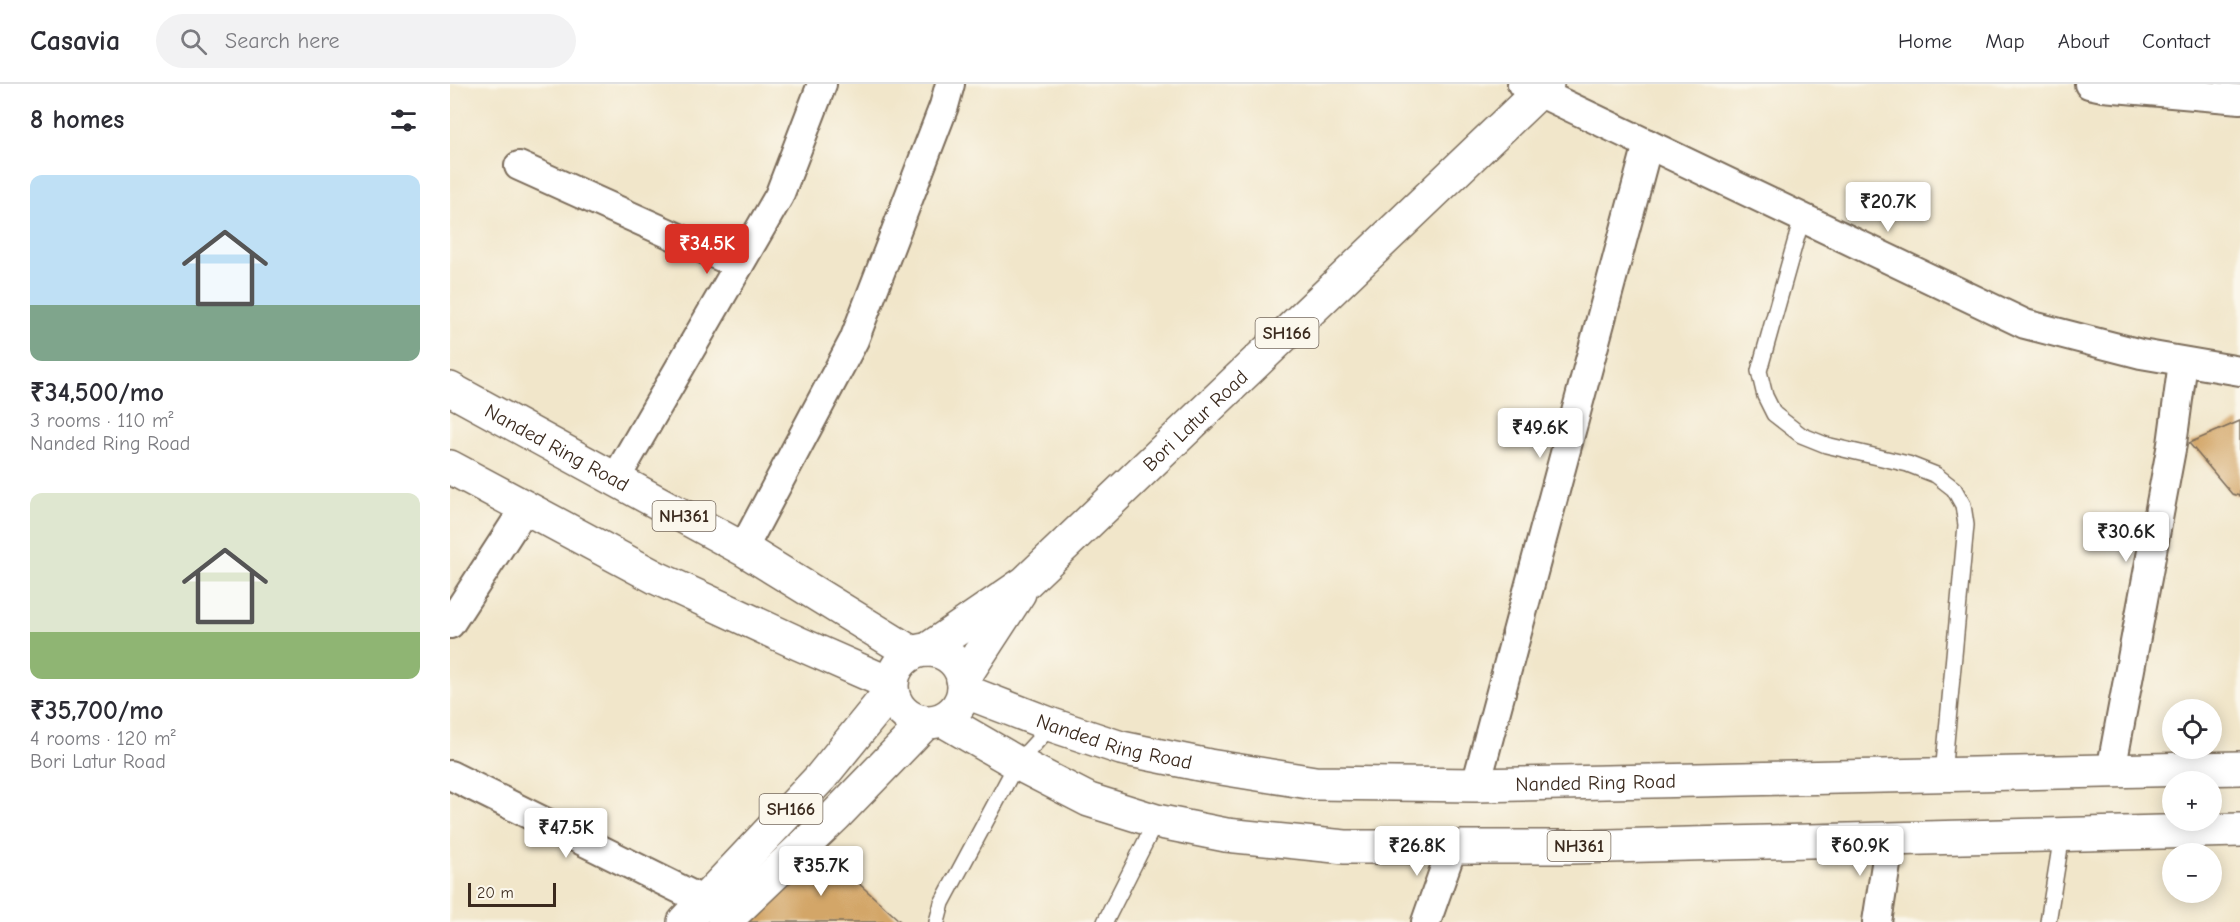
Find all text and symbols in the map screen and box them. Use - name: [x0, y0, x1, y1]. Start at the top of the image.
- search box: [156, 14, 576, 68]
- text: Casavia: [30, 25, 120, 57]
- icon: search: [177, 25, 210, 58]
- text: Search here: [225, 28, 340, 54]
- text: Home: [1898, 29, 1952, 53]
- text: Map: [1985, 29, 2025, 53]
- text: About: [2058, 29, 2109, 53]
- text: Contact: [2142, 29, 2210, 53]
- icon: filters: [387, 104, 420, 137]
- text: 8 homes: [30, 105, 124, 135]
- pin: ₹20.7K: [1839, 182, 1937, 233]
- text: ₹20.7K: [1860, 190, 1916, 213]
- icon: home: [171, 214, 279, 322]
- pin: ₹34.5K: [658, 224, 756, 275]
- text: ₹34.5K: [679, 232, 735, 255]
- road number: SH166: [1256, 318, 1318, 348]
- street label: Bori Latur Road: [1138, 365, 1252, 476]
- text: ₹34,500/mo: [30, 378, 164, 408]
- street label: Nanded Ring Road: [481, 399, 633, 496]
- pin: ₹49.6K: [1491, 408, 1589, 459]
- text: 3 rooms · 110 m²: [30, 409, 174, 432]
- text: ₹49.6K: [1512, 416, 1568, 439]
- text: Nanded Ring Road: [30, 432, 190, 455]
- road number: NH361: [652, 501, 716, 531]
- pin: ₹30.6K: [2077, 512, 2175, 563]
- text: ₹30.6K: [2097, 520, 2155, 543]
- icon: home: [171, 532, 279, 640]
- text: ₹35,700/mo: [30, 696, 163, 726]
- map controls: [2162, 699, 2222, 903]
- button: locate: [2162, 699, 2222, 759]
- street label: Nanded Ring Road: [1033, 709, 1194, 774]
- text: 4 rooms · 120 m²: [30, 727, 176, 750]
- text: Bori Latur Road: [30, 750, 166, 773]
- street label: Nanded Ring Road: [1515, 769, 1676, 796]
- button: +: [2162, 771, 2222, 831]
- road number: SH166: [760, 794, 822, 824]
- pin: ₹47.5K: [517, 808, 615, 859]
- text: ₹47.5K: [538, 816, 594, 839]
- pin: ₹26.8K: [1368, 826, 1466, 877]
- pin: ₹60.9K: [1811, 826, 1909, 877]
- road number: NH361: [1548, 831, 1610, 861]
- text: ₹26.8K: [1389, 834, 1445, 857]
- text: ₹60.9K: [1831, 834, 1889, 857]
- button: −: [2162, 843, 2222, 903]
- pin: ₹35.7K: [772, 846, 870, 897]
- text: ₹35.7K: [793, 854, 849, 877]
- scale bar: [468, 880, 556, 908]
- text: 20 m: [477, 884, 514, 902]

